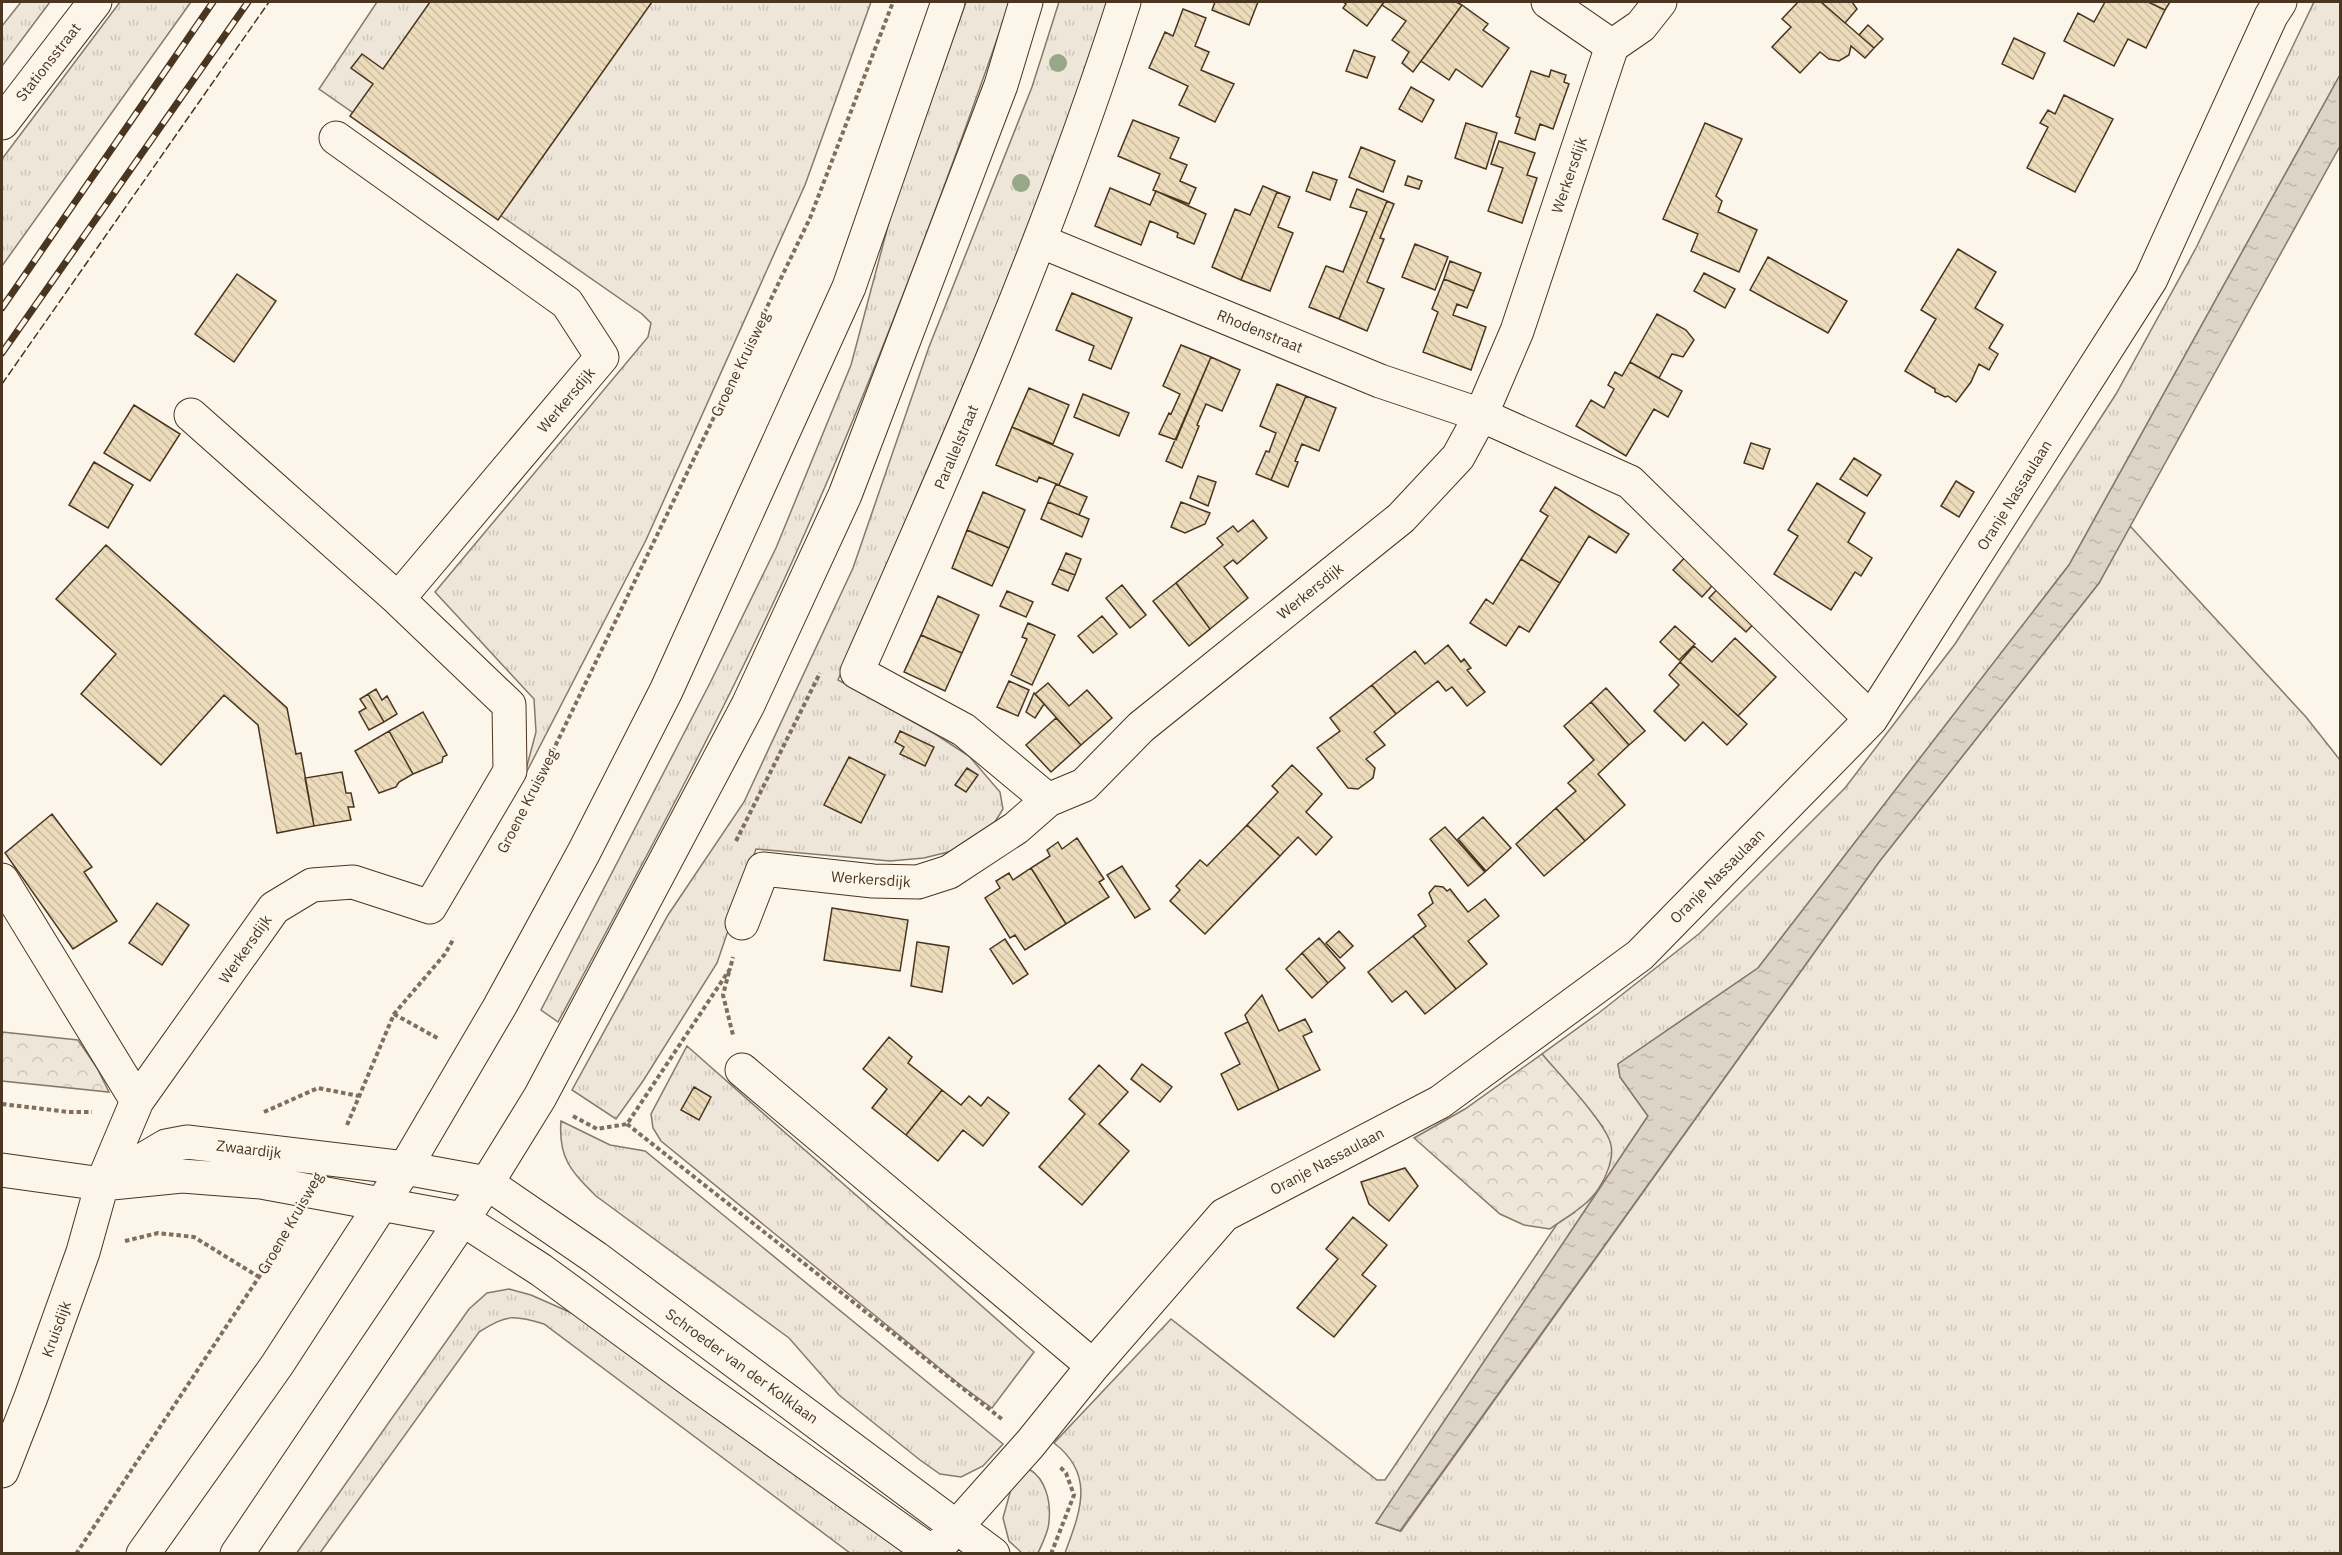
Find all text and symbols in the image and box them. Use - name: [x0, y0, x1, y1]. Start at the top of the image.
- street label: Stationsstraat: [11, 19, 85, 105]
- street label: Werkersdijk: [1547, 134, 1591, 216]
- street label: Rhodenstraat: [1214, 305, 1306, 357]
- street label: Groene Kruisweg: [706, 308, 774, 420]
- street label: Werkersdijk: [533, 363, 599, 437]
- street label: Parallelstraat: [930, 402, 982, 492]
- street label: Oranje Nassaulaan: [1972, 436, 2056, 554]
- street label: Werkersdijk: [1273, 558, 1347, 623]
- street label: Groene Kruisweg: [492, 746, 562, 856]
- street label: Oranje Nassaulaan: [1666, 825, 1768, 927]
- street label: Werkersdijk: [831, 867, 911, 891]
- street label: Werkersdijk: [214, 911, 276, 987]
- street label: Oranje Nassaulaan: [1267, 1123, 1387, 1199]
- street label: Zwaardijk: [215, 1136, 283, 1162]
- street label: Groene Kruisweg: [253, 1169, 327, 1277]
- street label: Kruisdijk: [37, 1298, 75, 1360]
- street label: Schroeder van der Kolklaan: [662, 1304, 822, 1428]

